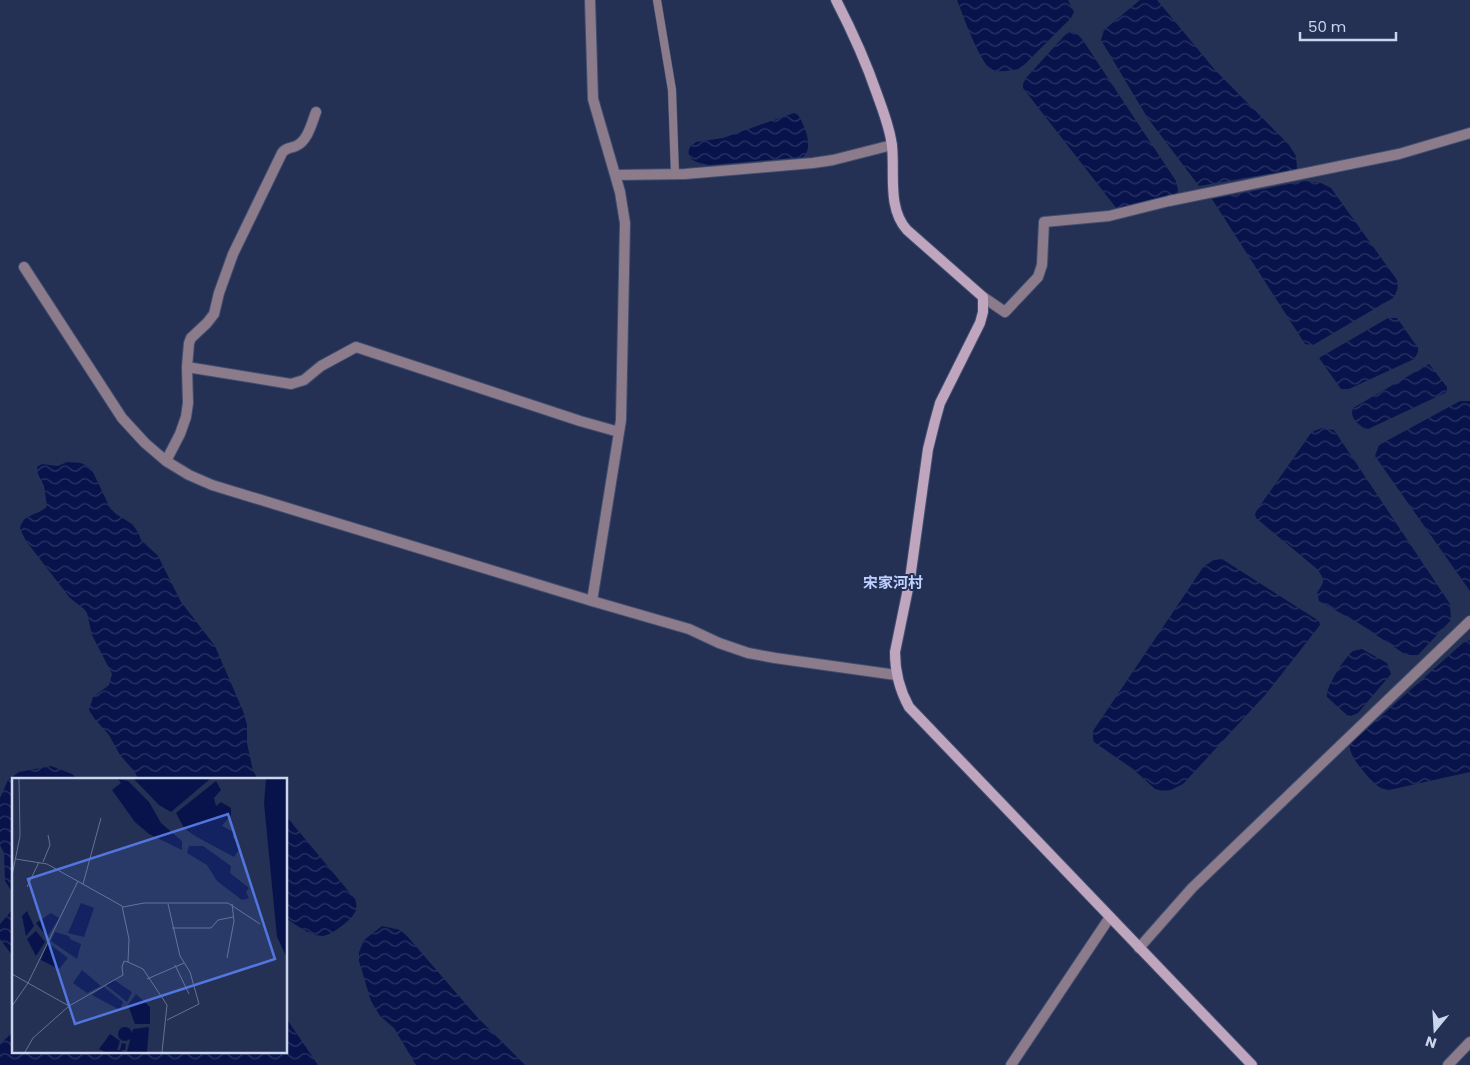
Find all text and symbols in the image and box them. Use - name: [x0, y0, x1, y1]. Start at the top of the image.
- scale bar: [1300, 10, 1396, 42]
- text: 50 m: [1308, 16, 1346, 37]
- district label: 宋家河村: [863, 572, 923, 593]
- inset map: [12, 778, 288, 1052]
- north arrow: [1410, 1005, 1460, 1055]
- text: N: [1423, 1031, 1439, 1054]

